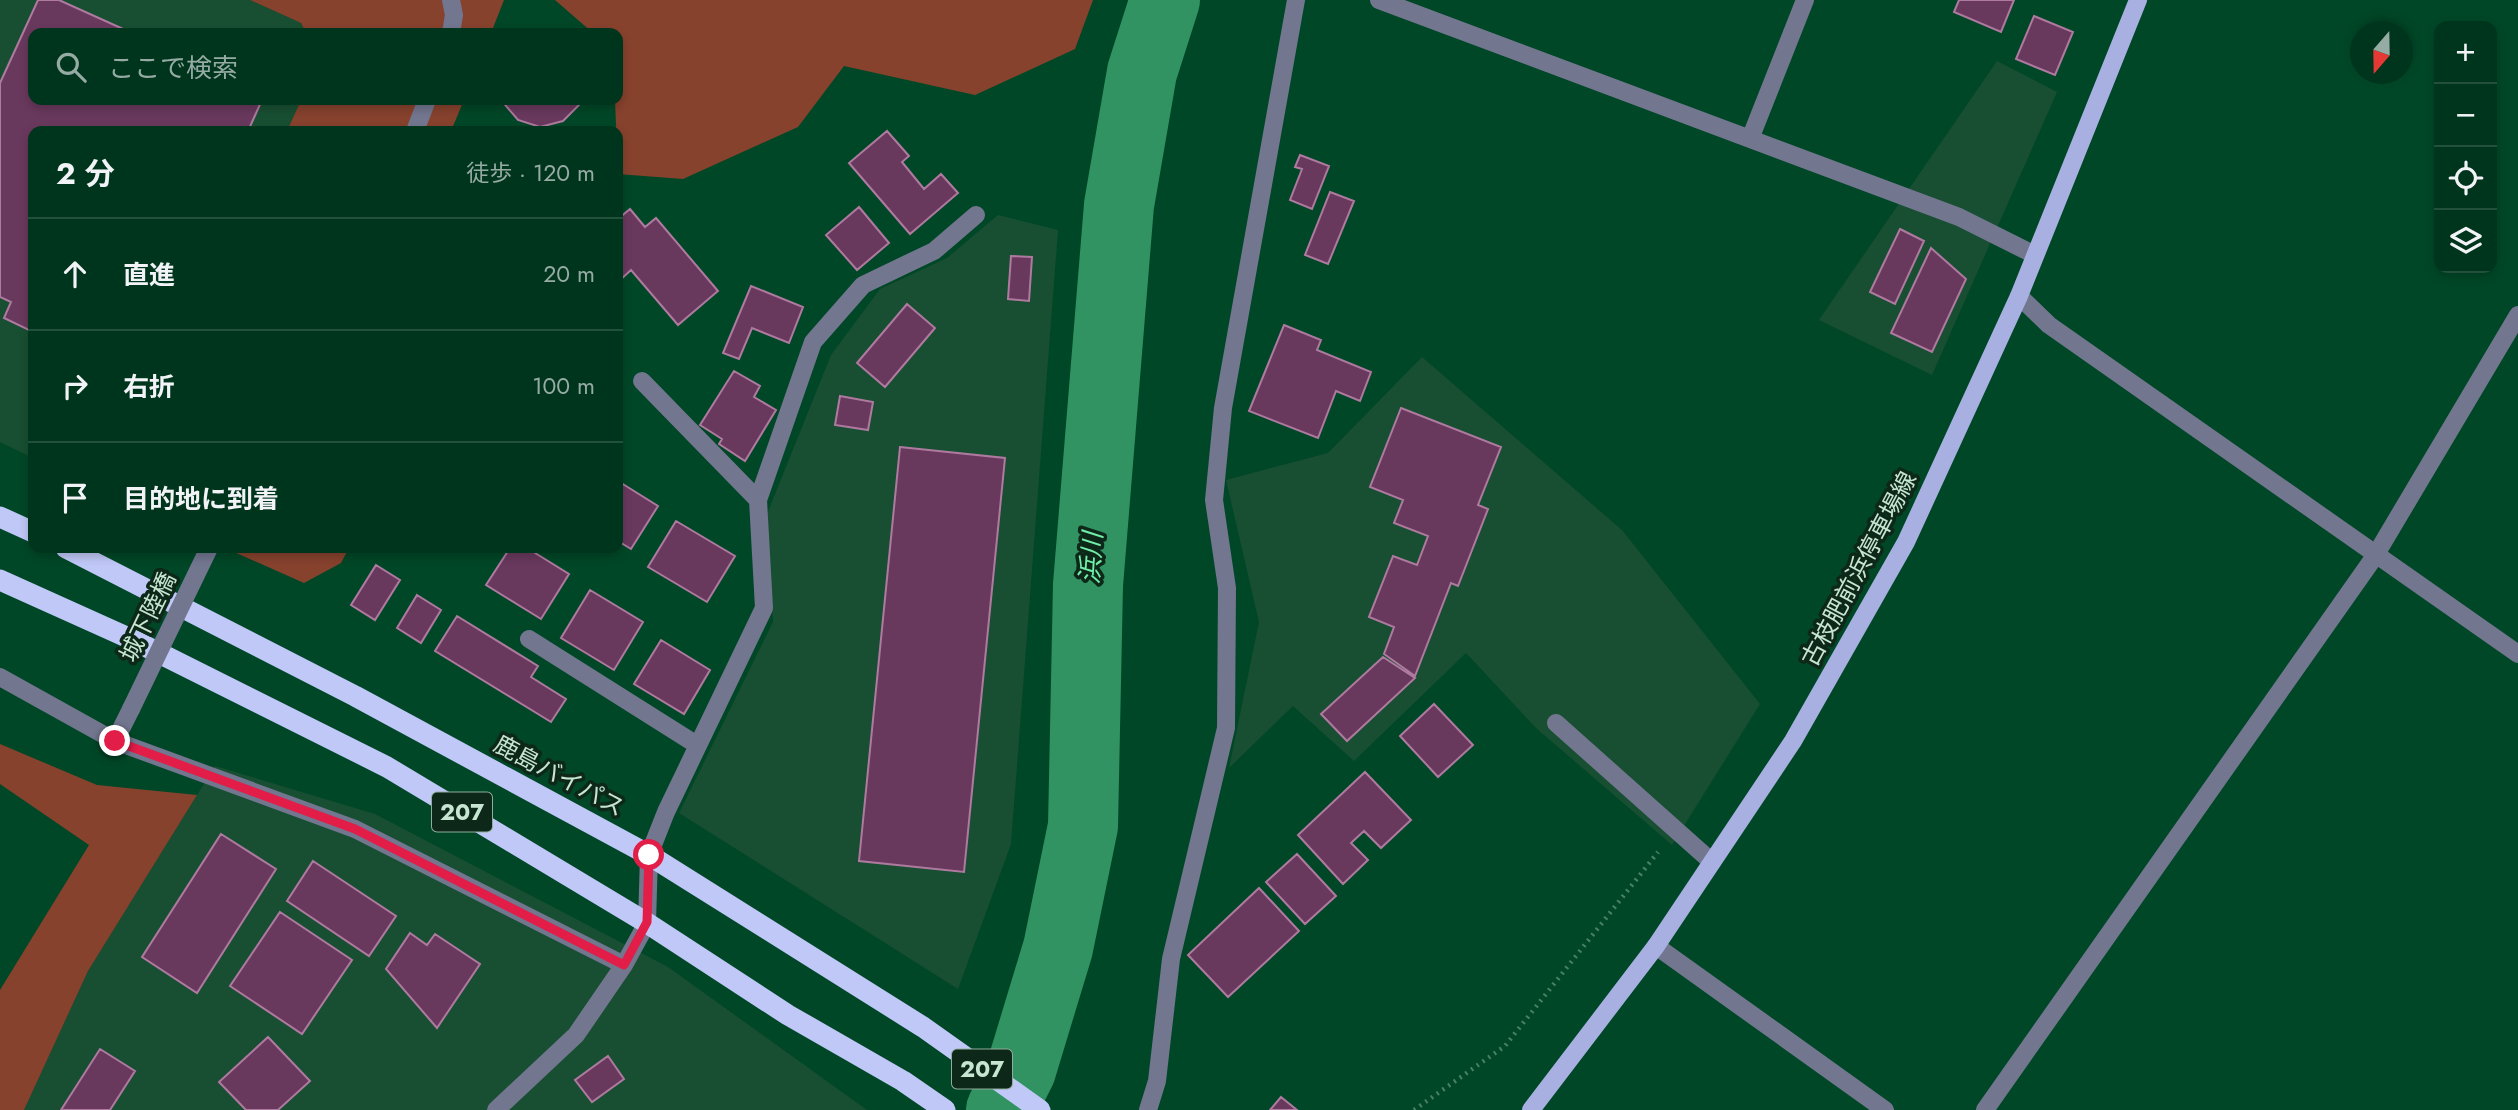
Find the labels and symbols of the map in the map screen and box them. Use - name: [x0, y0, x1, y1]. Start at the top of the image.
- north arrow: [2350, 21, 2413, 84]
- street label: 古枝肥前浜停車場線: [1792, 465, 1925, 672]
- water label: 浜川: [1070, 528, 1112, 585]
- street label: 城下陸橋: [111, 566, 184, 668]
- route end: [99, 725, 130, 756]
- street label: 鹿島バイパス: [488, 726, 631, 825]
- road number: 207: [432, 792, 492, 832]
- route start: [633, 839, 664, 870]
- road number: 207: [952, 1050, 1012, 1088]

